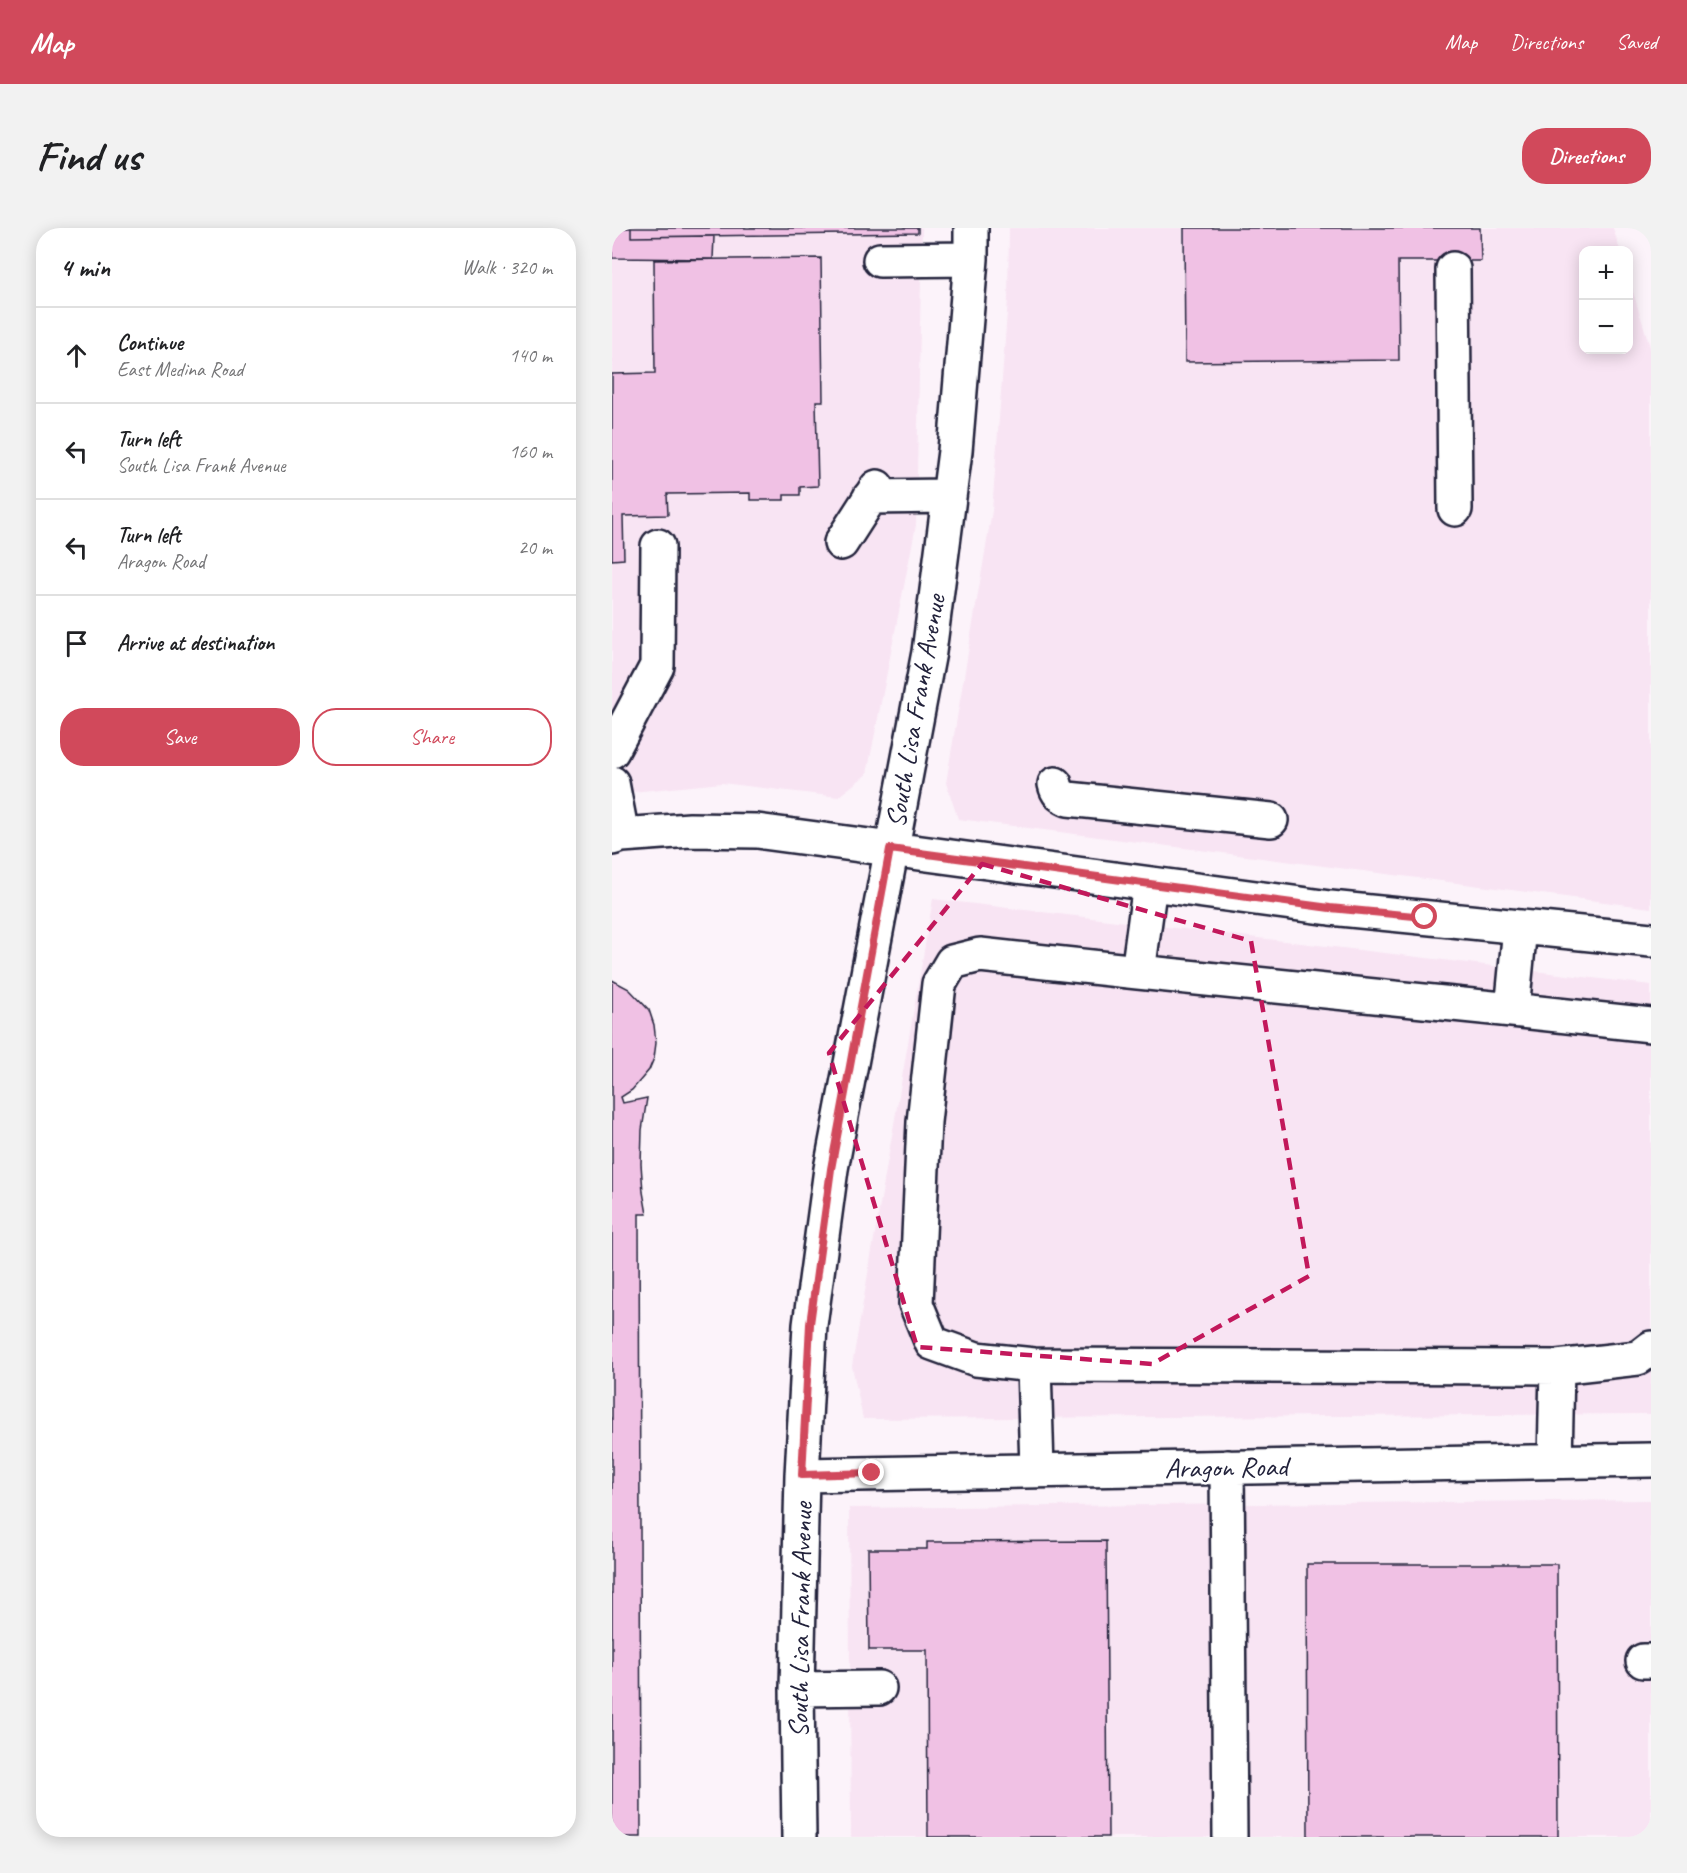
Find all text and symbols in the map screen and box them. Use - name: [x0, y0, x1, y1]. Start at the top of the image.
- text: Map: [30, 25, 73, 60]
- text: Map: [1445, 29, 1477, 55]
- text: Directions: [1510, 29, 1583, 55]
- text: Saved: [1616, 29, 1657, 55]
- button: Directions: [1522, 128, 1651, 184]
- text: Find us: [36, 130, 141, 183]
- map controls: [1579, 246, 1633, 354]
- button: +: [1579, 246, 1633, 300]
- text: 4 min: [60, 251, 110, 284]
- text: Walk · 320 m: [462, 255, 552, 280]
- button: −: [1579, 300, 1633, 354]
- text: Continue: [117, 329, 183, 357]
- icon: ahead: [60, 339, 93, 372]
- text: 140 m: [509, 343, 552, 368]
- text: East Medina Road: [117, 357, 243, 382]
- text: Turn left: [117, 425, 181, 453]
- icon: left: [60, 435, 93, 468]
- text: 160 m: [509, 439, 552, 464]
- text: South Lisa Frank Avenue: [117, 453, 285, 478]
- text: Turn left: [117, 521, 181, 549]
- icon: left: [60, 531, 93, 564]
- text: 20 m: [518, 535, 552, 560]
- text: Aragon Road: [117, 549, 205, 574]
- street label: South Lisa Frank Avenue: [877, 590, 953, 830]
- icon: arrive: [60, 627, 93, 660]
- text: Arrive at destination: [117, 629, 274, 657]
- button: Save: [60, 708, 300, 766]
- button: Share: [312, 708, 552, 766]
- route start: [1411, 903, 1437, 929]
- street label: Aragon Road: [1164, 1448, 1292, 1486]
- route end: [858, 1459, 884, 1485]
- street label: South Lisa Frank Avenue: [780, 1500, 820, 1738]

